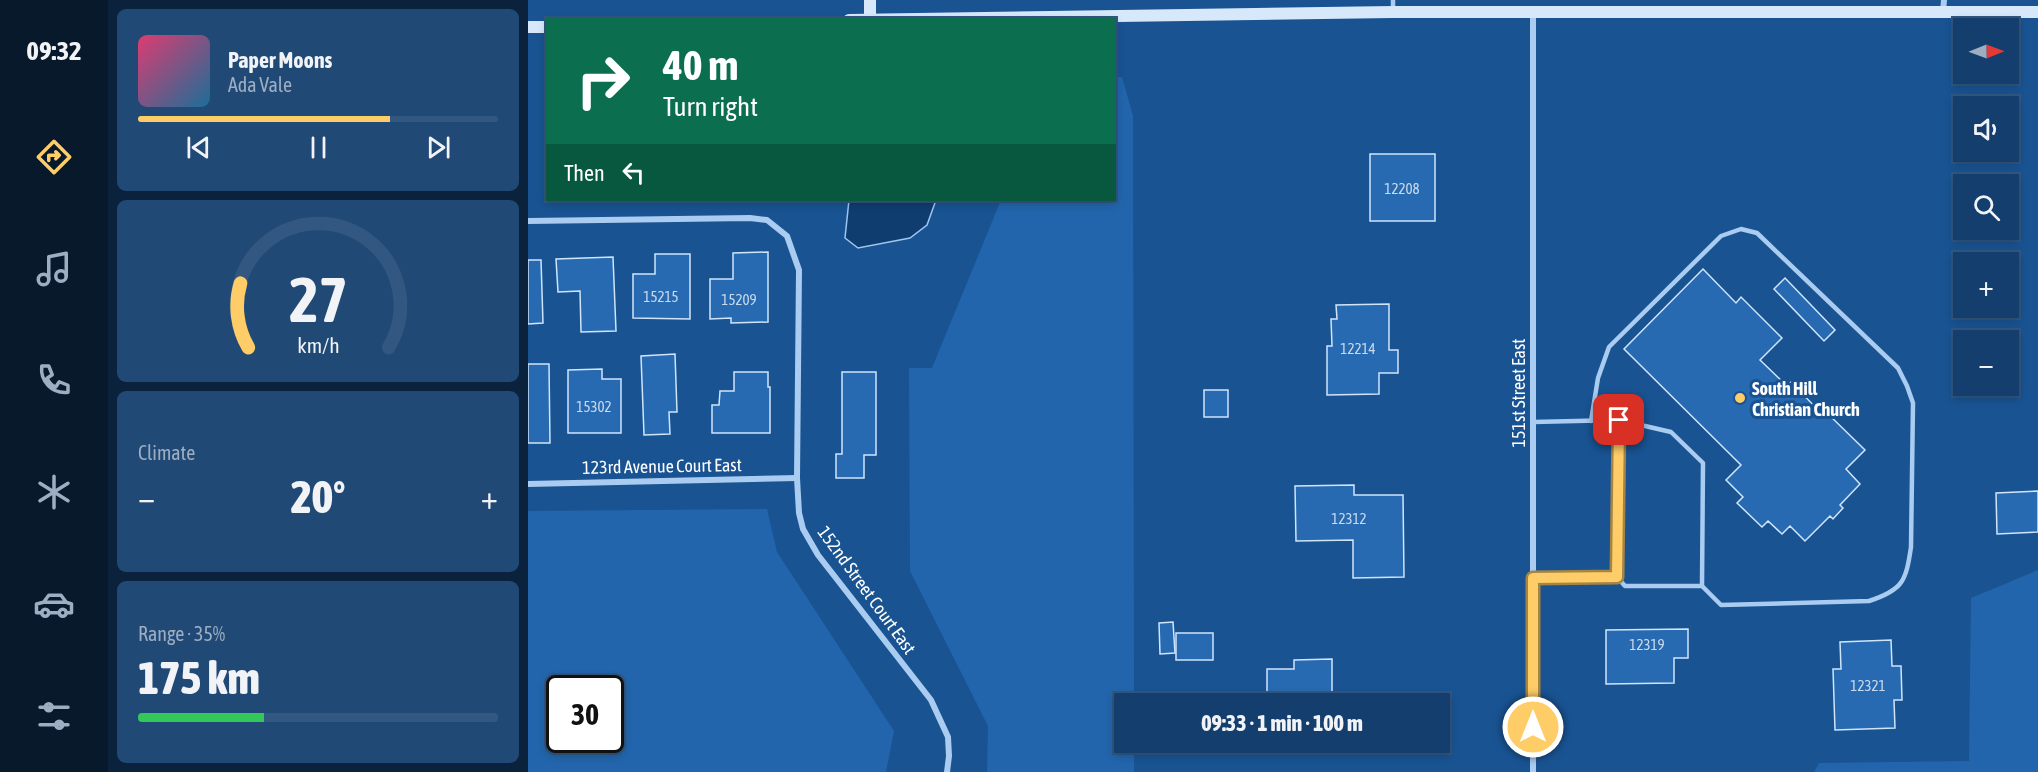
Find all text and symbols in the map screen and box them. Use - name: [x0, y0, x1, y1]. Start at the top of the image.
- north arrow: [1953, 18, 2019, 84]
- map controls: [1953, 18, 2019, 396]
- text: 09:32: [26, 35, 82, 66]
- text: 40 m: [663, 41, 738, 89]
- icon: right: [564, 42, 642, 120]
- text: Paper Moons: [228, 47, 332, 73]
- text: Ada Vale: [228, 73, 292, 96]
- text: Turn right: [663, 91, 758, 122]
- button: sound: [1953, 96, 2019, 162]
- icon: previous: [182, 131, 215, 164]
- icon: pause: [302, 131, 335, 164]
- icon: next: [422, 131, 455, 164]
- icon: directions: [33, 136, 75, 178]
- icon: left: [617, 156, 650, 189]
- text: Then: [564, 160, 605, 186]
- button: search: [1953, 174, 2019, 240]
- house number: 12208: [1384, 180, 1420, 197]
- icon: music: [33, 248, 75, 290]
- button: +: [1953, 252, 2019, 318]
- text: 27: [289, 264, 347, 335]
- house number: 15215: [643, 288, 679, 305]
- house number: 15209: [721, 291, 757, 308]
- button: −: [1953, 330, 2019, 396]
- text: km/h: [297, 333, 339, 358]
- street label: 151st Street East: [1508, 339, 1529, 447]
- house number: 12214: [1340, 340, 1376, 357]
- icon: phone: [33, 359, 75, 401]
- place label: South Hill Christian Church: [1752, 378, 1860, 420]
- marker: South Hill Christian Church: [1733, 391, 1747, 405]
- pin: [1593, 394, 1644, 445]
- house number: 15302: [576, 398, 612, 415]
- icon: arrive: [1602, 403, 1635, 436]
- text: Climate: [138, 441, 195, 464]
- street label: 123rd Avenue Court East: [582, 454, 742, 478]
- icon: climate: [33, 471, 75, 513]
- text: 20°: [291, 471, 345, 523]
- text: −: [138, 478, 155, 516]
- text: +: [481, 478, 498, 516]
- house number: 12312: [1331, 510, 1367, 527]
- street label: 152nd Street Court East: [814, 522, 920, 658]
- icon: car: [33, 583, 75, 625]
- text: Range · 35%: [138, 622, 225, 645]
- house number: 12319: [1629, 636, 1665, 653]
- text: 175 km: [138, 652, 260, 704]
- speed limit sign: 30: [546, 675, 624, 753]
- house number: 12321: [1850, 677, 1886, 694]
- icon: filters: [33, 695, 75, 737]
- position arrow: [1501, 695, 1565, 759]
- text: 09:33 · 1 min · 100 m: [1201, 710, 1363, 736]

